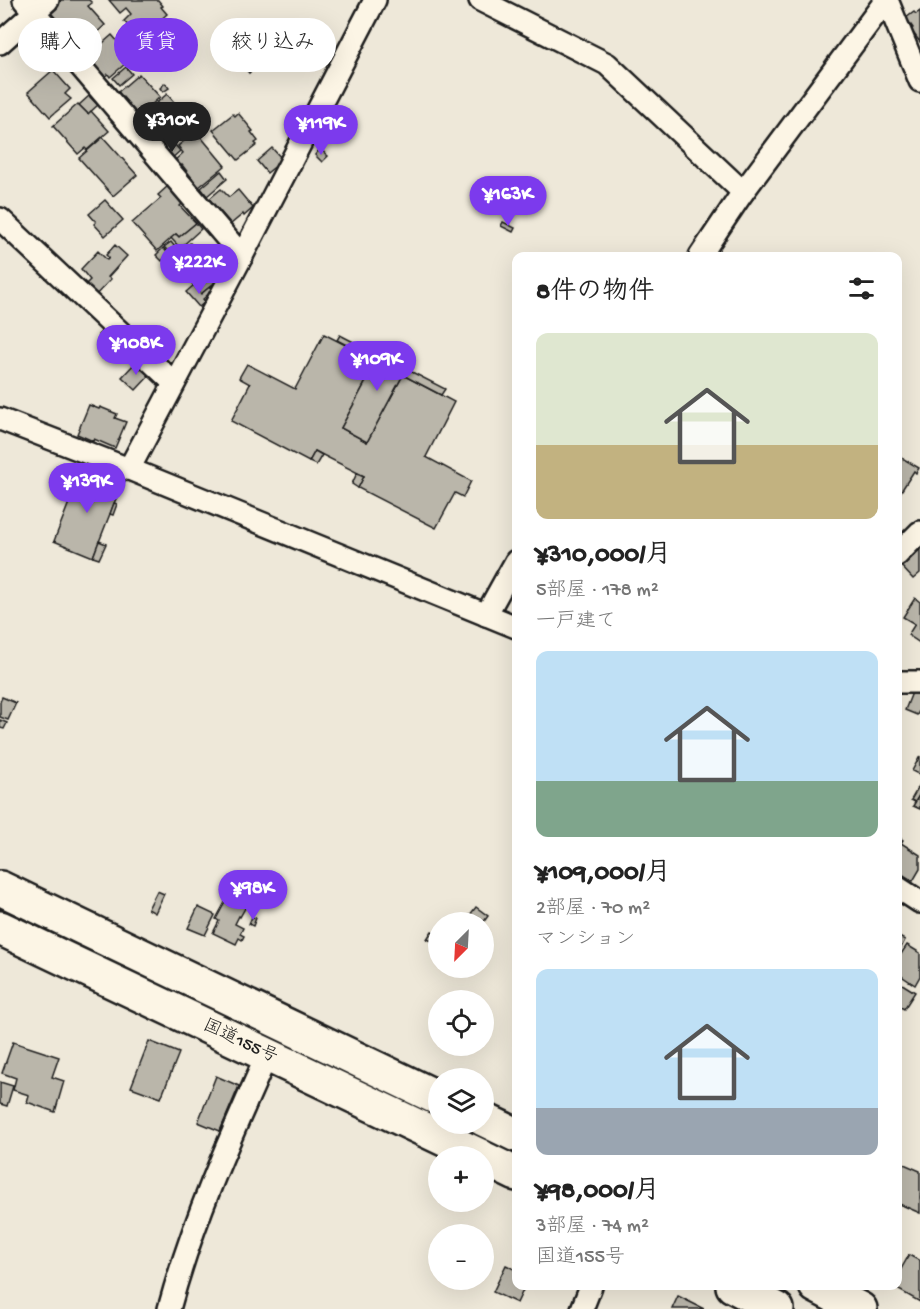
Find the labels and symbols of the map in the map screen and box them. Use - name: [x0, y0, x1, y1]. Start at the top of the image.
- pin: ¥310K: [130, 102, 214, 153]
- pin: ¥119K: [279, 105, 363, 156]
- pin: ¥163K: [466, 176, 550, 227]
- pin: ¥222K: [157, 244, 241, 295]
- pin: ¥108K: [94, 325, 178, 376]
- pin: ¥109K: [335, 341, 419, 392]
- pin: ¥139K: [45, 463, 129, 514]
- pin: ¥98K: [217, 870, 289, 921]
- north arrow: [428, 912, 494, 978]
- street label: 国道155号: [199, 1015, 281, 1068]

